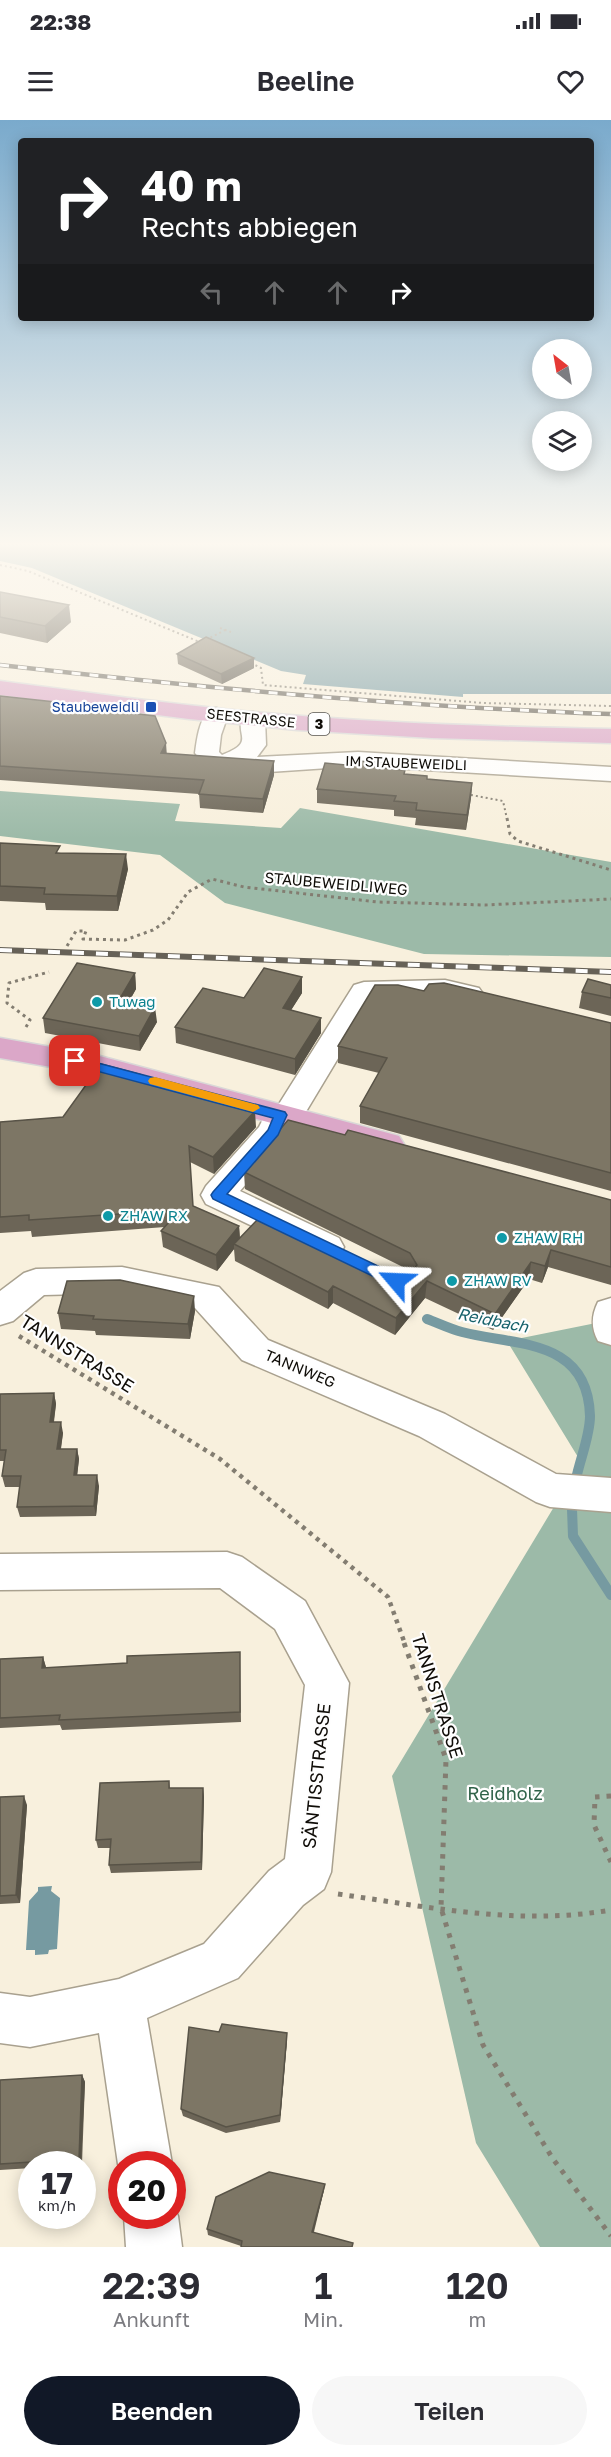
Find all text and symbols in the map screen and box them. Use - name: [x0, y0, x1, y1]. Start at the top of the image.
- text: 22:38: [30, 8, 91, 35]
- icon: menu: [24, 65, 57, 98]
- text: Beeline: [257, 65, 354, 97]
- icon: heart: [554, 65, 587, 98]
- text: 40 m: [141, 160, 242, 210]
- icon: right: [42, 162, 120, 240]
- text: Rechts abbiegen: [141, 211, 358, 243]
- icon: left: [195, 276, 228, 309]
- icon: ahead: [258, 276, 291, 309]
- icon: ahead: [321, 276, 354, 309]
- icon: right: [384, 276, 417, 309]
- north arrow: [532, 339, 592, 399]
- map controls: [532, 339, 592, 471]
- button: layers: [532, 411, 592, 471]
- place label: Staubeweidli: [52, 698, 139, 715]
- marker: Staubeweidli: [144, 700, 158, 714]
- street label: SEESTRASSE: [206, 704, 296, 731]
- road number: 3: [308, 713, 330, 735]
- street label: IM STAUBEWEIDLI: [345, 752, 467, 773]
- street label: STAUBEWEIDLIWEG: [264, 868, 408, 898]
- place label: Tuwag: [109, 992, 156, 1010]
- marker: Tuwag: [90, 995, 104, 1009]
- pin: [49, 1035, 100, 1086]
- icon: arrive: [58, 1044, 91, 1077]
- place label: ZHAW RX: [120, 1206, 188, 1224]
- marker: ZHAW RX: [101, 1209, 115, 1223]
- place label: ZHAW RH: [514, 1228, 583, 1246]
- marker: ZHAW RH: [495, 1231, 509, 1245]
- position arrow: [364, 1249, 428, 1313]
- place label: ZHAW RV: [464, 1271, 532, 1289]
- marker: ZHAW RV: [445, 1274, 459, 1288]
- water label: Reidbach: [456, 1303, 531, 1337]
- street label: TANNSTRASSE: [17, 1309, 138, 1397]
- street label: TANNWEG: [262, 1345, 338, 1391]
- street label: TANNSTRASSE: [407, 1631, 468, 1761]
- street label: SÄNTISSTRASSE: [297, 1702, 335, 1850]
- park label: Reidholz: [467, 1782, 543, 1804]
- speed limit sign: 20: [108, 2151, 186, 2229]
- text: 17: [41, 2165, 73, 2201]
- text: km/h: [38, 2196, 76, 2214]
- text: 22:39: [102, 2264, 201, 2307]
- text: 1: [314, 2264, 332, 2307]
- text: 120: [446, 2264, 509, 2307]
- text: Ankunft: [113, 2307, 190, 2331]
- text: Min.: [303, 2307, 344, 2331]
- text: m: [469, 2307, 486, 2331]
- button: Beenden: [24, 2376, 300, 2445]
- button: Teilen: [312, 2376, 587, 2445]

